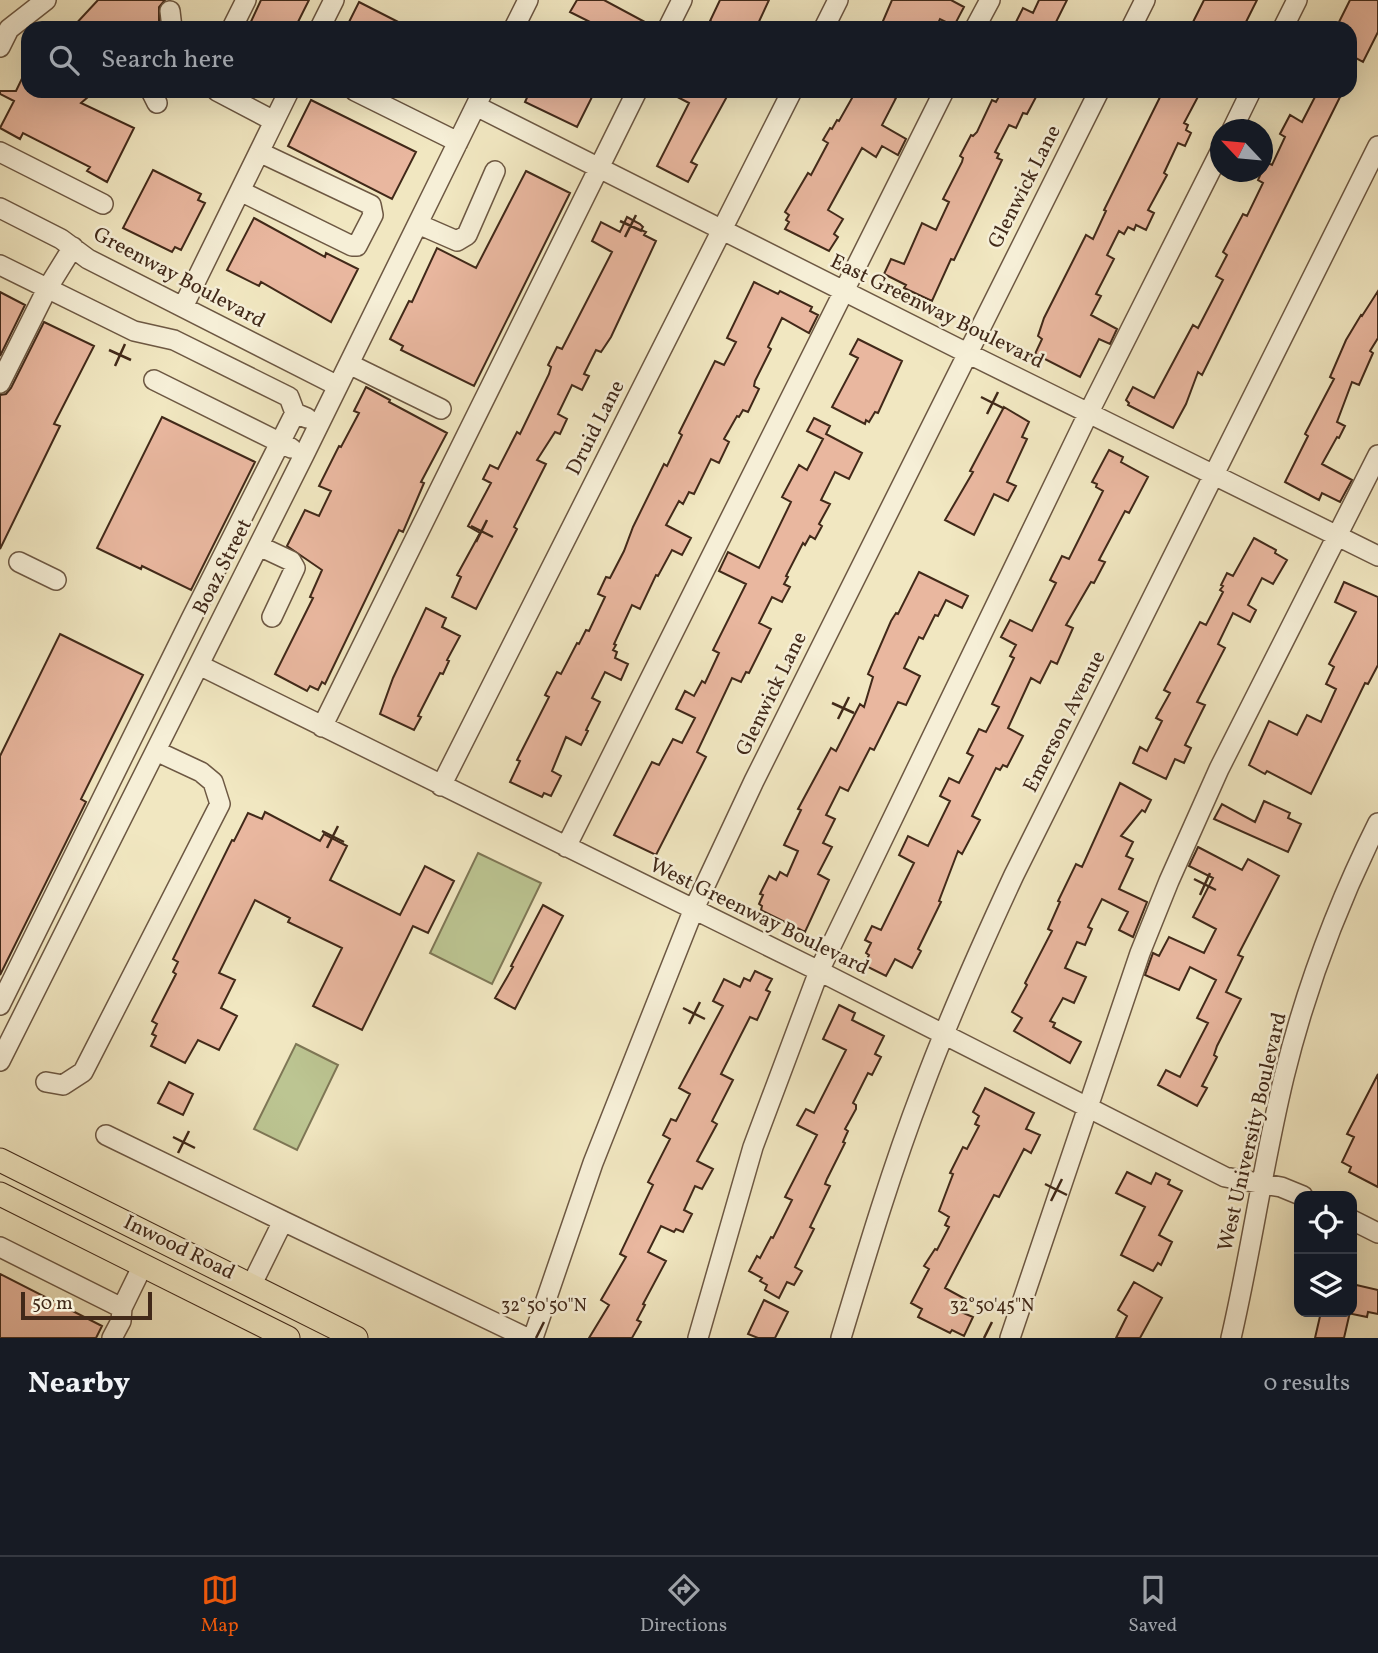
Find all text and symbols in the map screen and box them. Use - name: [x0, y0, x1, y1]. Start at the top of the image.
- search box: [21, 21, 1357, 98]
- icon: search: [45, 41, 83, 79]
- text: Search here: [101, 42, 234, 78]
- north arrow: [1210, 119, 1273, 182]
- street label: Glenwick Lane: [981, 120, 1069, 254]
- street label: Greenway Boulevard: [88, 220, 270, 336]
- street label: East Greenway Boulevard: [825, 248, 1049, 376]
- street label: Druid Lane: [560, 375, 632, 480]
- street label: Boaz Street: [186, 514, 260, 620]
- street label: Glenwick Lane: [729, 627, 815, 761]
- street label: Emerson Avenue: [1017, 646, 1113, 798]
- street label: West Greenway Boulevard: [644, 851, 874, 983]
- street label: West University Boulevard: [1211, 1010, 1295, 1254]
- map controls: [1294, 1191, 1357, 1317]
- button: locate: [1294, 1191, 1357, 1254]
- street label: Inwood Road: [118, 1208, 240, 1288]
- button: layers: [1294, 1254, 1357, 1317]
- scale bar: [21, 1289, 152, 1321]
- text: 50 m: [32, 1291, 73, 1317]
- text: 32°50'50"N: [501, 1294, 587, 1319]
- text: 32°50'45"N: [950, 1294, 1034, 1319]
- text: Nearby: [28, 1363, 130, 1405]
- text: 0 results: [1263, 1368, 1350, 1400]
- tab: Map: [201, 1571, 239, 1639]
- tab: Directions: [640, 1571, 727, 1639]
- tab: Saved: [1128, 1571, 1177, 1639]

